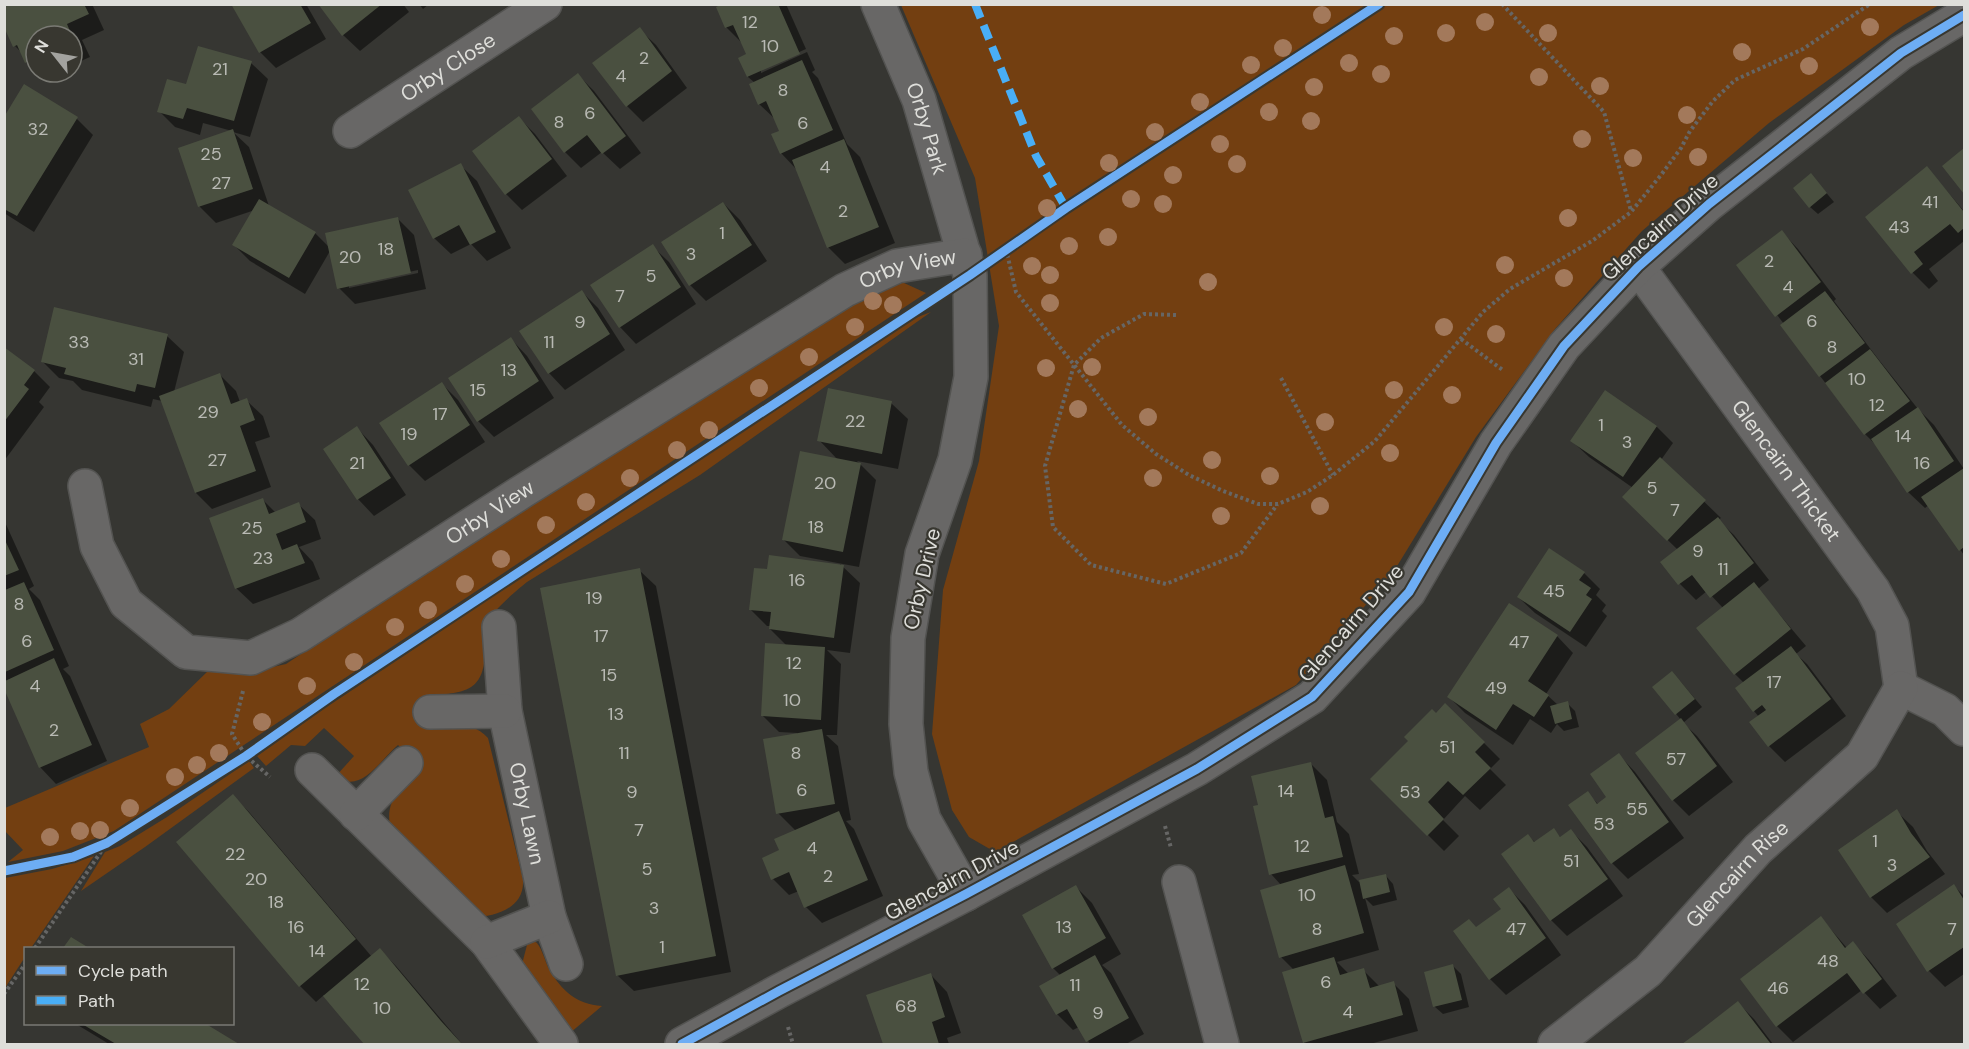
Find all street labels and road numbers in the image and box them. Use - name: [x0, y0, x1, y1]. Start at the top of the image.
- street label: Orby Close: [395, 26, 501, 108]
- street label: Orby Park: [899, 78, 954, 178]
- street label: Glencairn Drive: [1596, 167, 1724, 287]
- street label: Orby View: [854, 243, 958, 296]
- street label: Glencairn Thicket: [1725, 394, 1847, 547]
- street label: Orby View: [440, 473, 539, 551]
- street label: Orby Drive: [897, 525, 947, 632]
- street label: Glencairn Drive: [1292, 558, 1410, 688]
- street label: Orby Lawn: [502, 760, 551, 867]
- street label: Glencairn Rise: [1679, 814, 1795, 934]
- street label: Glencairn Drive: [880, 833, 1024, 927]

